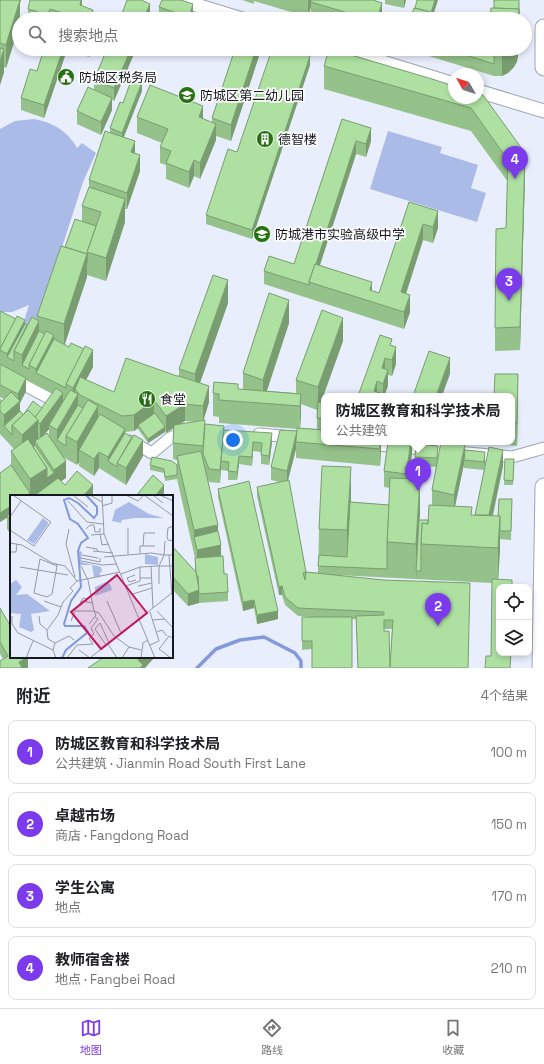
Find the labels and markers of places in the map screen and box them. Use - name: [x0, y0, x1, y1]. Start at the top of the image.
- public building icon: 防城区税务局: [56, 67, 76, 87]
- place label: 防城区税务局: [79, 69, 157, 86]
- school or university icon: 防城区第二幼儿园: [177, 85, 197, 105]
- place label: 防城区第二幼儿园: [200, 87, 304, 104]
- building icon: 德智楼: [255, 129, 275, 149]
- place label: 德智楼: [278, 131, 317, 148]
- pin: 4: [502, 146, 528, 179]
- school or university icon: 防城港市实验高级中学: [252, 224, 272, 244]
- place label: 防城港市实验高级中学: [275, 226, 405, 243]
- pin: 3: [496, 268, 522, 301]
- restaurant icon: 食堂: [137, 389, 157, 409]
- place label: 食堂: [160, 391, 186, 408]
- pin: 1: [405, 458, 431, 491]
- pin: 2: [425, 593, 451, 626]

